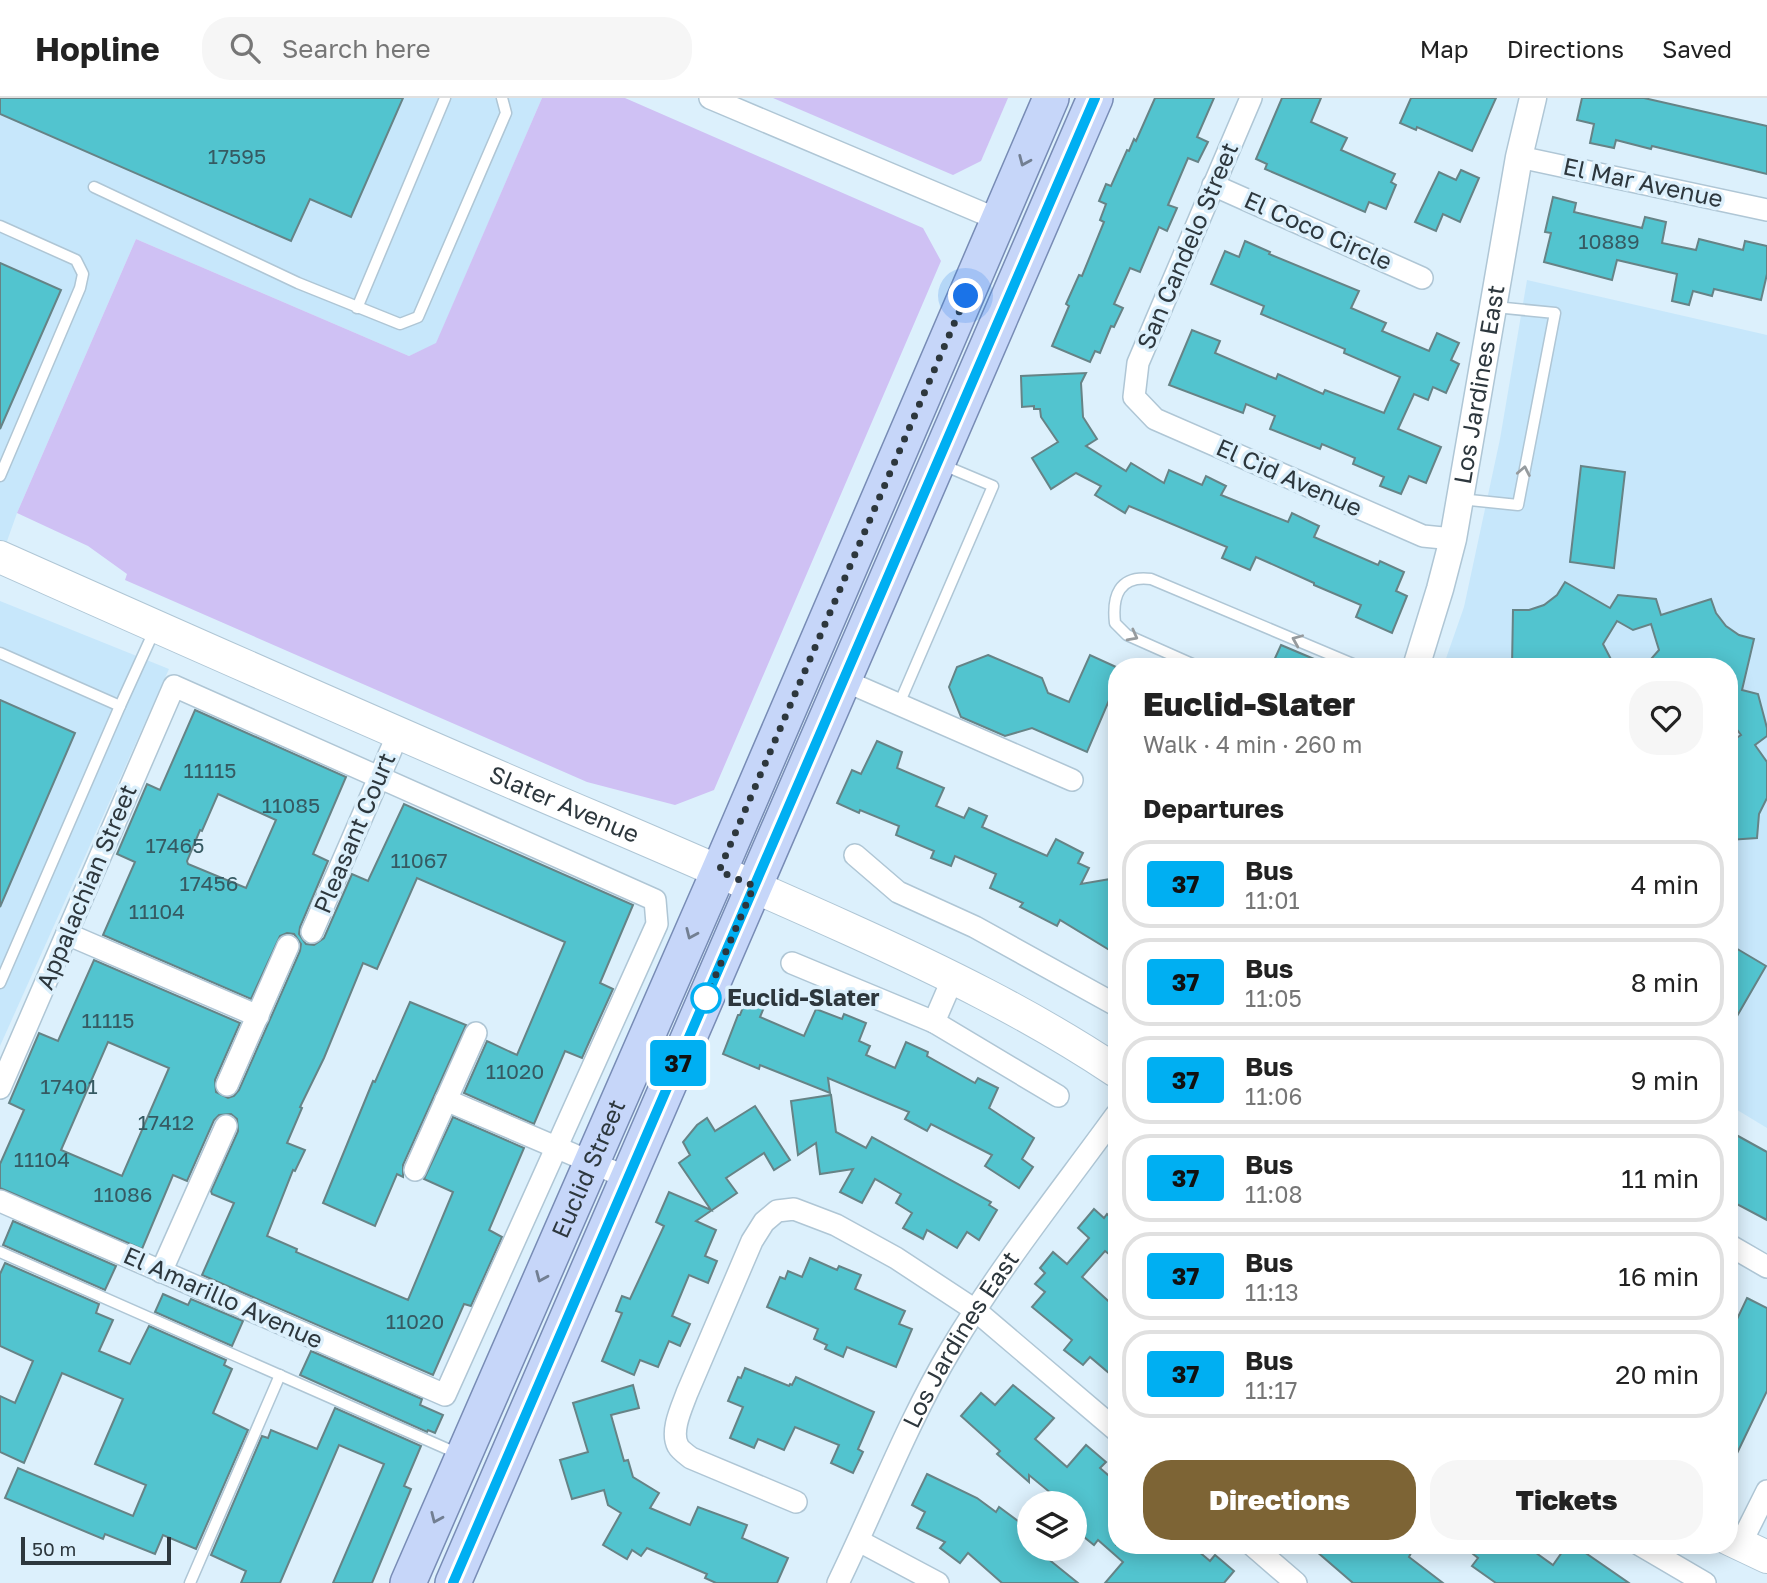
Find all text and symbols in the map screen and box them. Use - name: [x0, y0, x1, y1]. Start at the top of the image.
- search box: [202, 17, 692, 80]
- text: Hopline: [35, 29, 160, 68]
- icon: search: [226, 29, 264, 67]
- text: Search here: [282, 33, 431, 64]
- text: Map: [1420, 34, 1469, 63]
- text: Directions: [1507, 34, 1624, 63]
- text: Saved: [1662, 34, 1732, 63]
- street label: San Candelo Street: [1130, 138, 1243, 353]
- house number: 17595: [208, 143, 266, 169]
- street label: El Mar Avenue: [1561, 150, 1726, 213]
- one-way arrow: [1018, 154, 1032, 166]
- street label: El Coco Circle: [1240, 184, 1397, 275]
- house number: 10889: [1578, 228, 1640, 254]
- your location: [948, 278, 983, 313]
- street label: Los Jardines East: [1447, 283, 1510, 486]
- street label: El Cid Avenue: [1212, 432, 1367, 522]
- one-way arrow: [1516, 465, 1531, 477]
- one-way arrow: [1126, 628, 1139, 642]
- one-way arrow: [1292, 634, 1304, 648]
- button: heart: [1629, 681, 1703, 755]
- text: Euclid-Slater: [1143, 684, 1355, 723]
- text: Walk · 4 min · 260 m: [1143, 730, 1362, 758]
- street label: Pleasant Court: [307, 748, 401, 917]
- house number: 11115: [184, 757, 236, 783]
- street label: Slater Avenue: [485, 759, 644, 848]
- street label: Appalachian Street: [29, 779, 142, 993]
- house number: 11085: [262, 792, 320, 818]
- text: Departures: [1143, 793, 1284, 824]
- house number: 17465: [145, 832, 205, 858]
- house number: 11067: [390, 847, 448, 873]
- text: Bus: [1245, 855, 1293, 886]
- text: 37: [1172, 869, 1199, 898]
- text: 4 min: [1631, 869, 1699, 900]
- house number: 17456: [179, 870, 239, 896]
- text: 11:01: [1245, 886, 1300, 914]
- house number: 11104: [129, 898, 185, 924]
- one-way arrow: [685, 926, 699, 939]
- text: Bus: [1245, 953, 1293, 984]
- text: 37: [1172, 967, 1199, 996]
- text: 8 min: [1631, 967, 1699, 998]
- place label: Euclid-Slater: [727, 982, 880, 1011]
- marker: Euclid-Slater: [691, 983, 721, 1013]
- text: 11:05: [1245, 984, 1302, 1012]
- house number: 11115: [82, 1007, 134, 1033]
- line badge: 37: [646, 1040, 710, 1086]
- text: 37: [664, 1048, 692, 1077]
- text: Bus: [1245, 1051, 1293, 1082]
- house number: 11020: [486, 1058, 544, 1084]
- text: 37: [1172, 1065, 1199, 1094]
- text: 9 min: [1631, 1065, 1699, 1096]
- house number: 17401: [40, 1073, 98, 1099]
- text: 11:06: [1245, 1082, 1302, 1110]
- street label: Euclid Street: [545, 1094, 631, 1242]
- house number: 17412: [138, 1109, 194, 1135]
- house number: 11104: [14, 1146, 70, 1172]
- text: Bus: [1245, 1149, 1293, 1180]
- text: 37: [1172, 1163, 1199, 1192]
- text: 11 min: [1621, 1163, 1699, 1194]
- text: 11:08: [1245, 1180, 1303, 1208]
- house number: 11086: [94, 1181, 152, 1207]
- street label: El Amarillo Avenue: [119, 1240, 328, 1354]
- street label: Los Jardines East: [896, 1245, 1024, 1432]
- text: Bus: [1245, 1247, 1293, 1278]
- text: 37: [1172, 1261, 1199, 1290]
- text: 16 min: [1618, 1261, 1699, 1292]
- one-way arrow: [535, 1269, 549, 1282]
- text: 11:13: [1245, 1278, 1299, 1306]
- house number: 11020: [386, 1308, 444, 1334]
- text: Bus: [1245, 1345, 1293, 1376]
- text: 37: [1172, 1359, 1199, 1388]
- text: 20 min: [1615, 1359, 1699, 1390]
- text: 11:17: [1245, 1376, 1298, 1404]
- button: Directions: [1143, 1460, 1416, 1540]
- button: Tickets: [1430, 1460, 1703, 1540]
- map controls: [1017, 1491, 1087, 1561]
- button: layers: [1017, 1491, 1087, 1561]
- one-way arrow: [430, 1511, 444, 1524]
- scale bar: [21, 1534, 172, 1566]
- text: 50 m: [32, 1537, 76, 1560]

